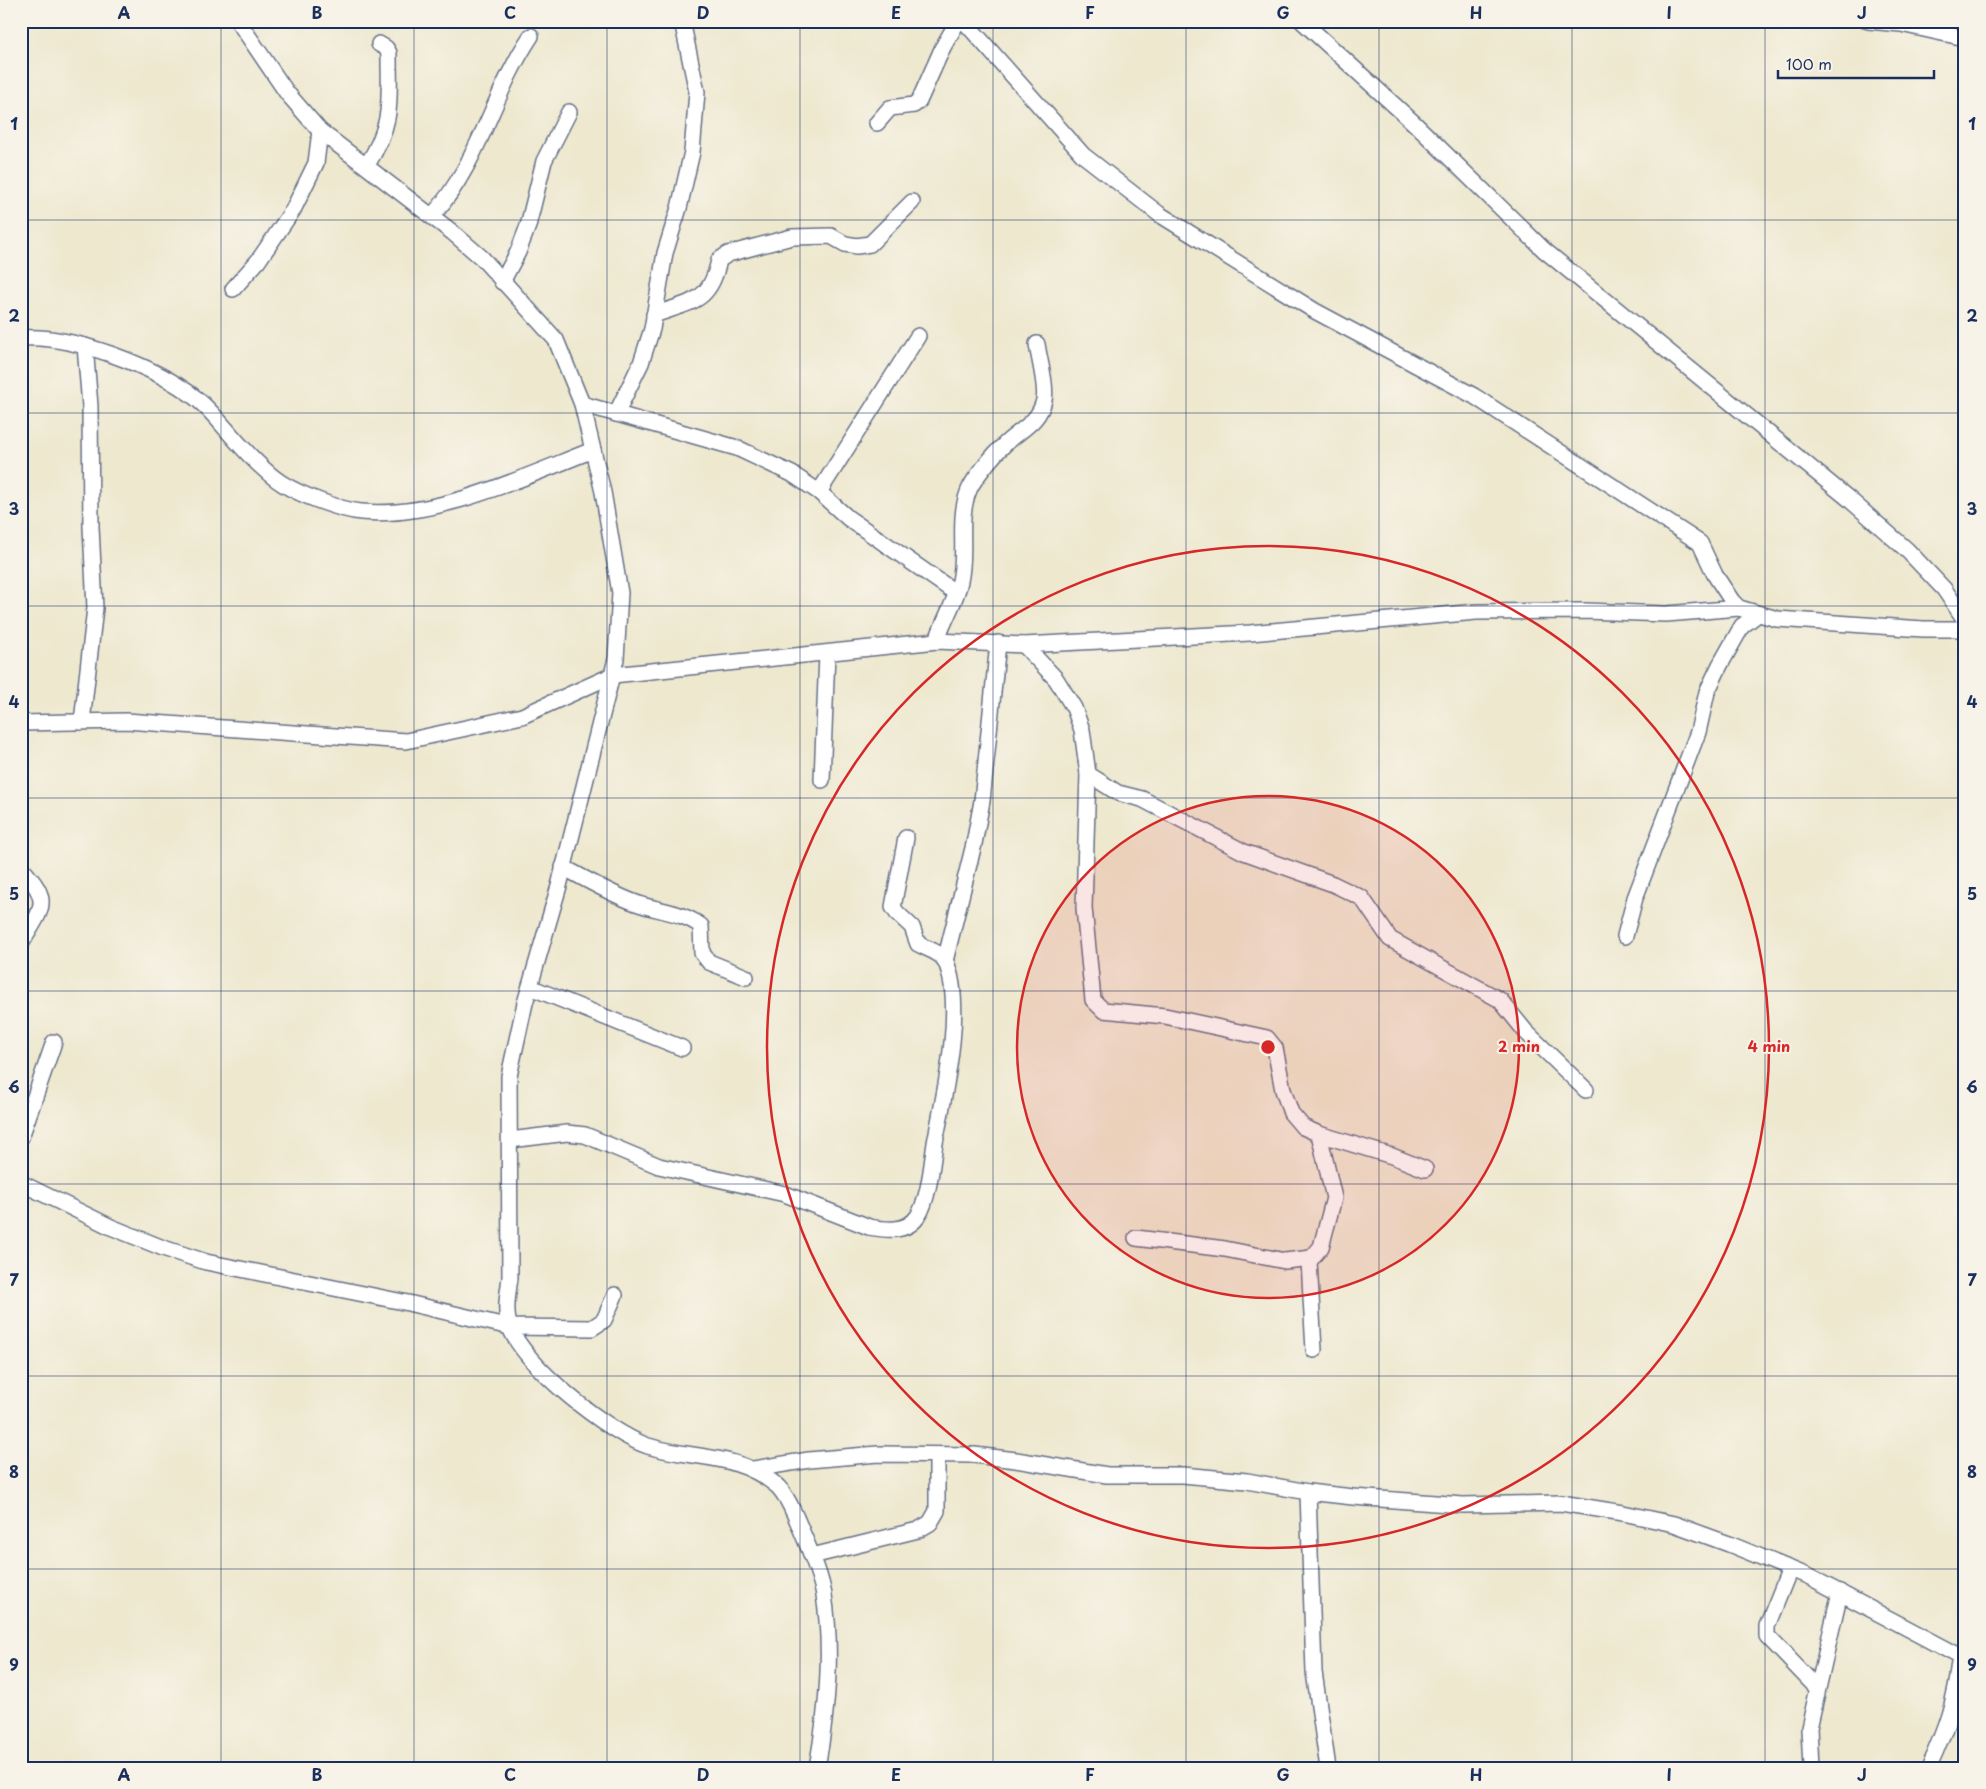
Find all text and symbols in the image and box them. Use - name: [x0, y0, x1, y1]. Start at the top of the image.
- text: A: [118, 0, 131, 24]
- text: B: [312, 0, 323, 24]
- text: C: [504, 0, 516, 24]
- text: D: [697, 0, 709, 24]
- text: E: [891, 0, 901, 24]
- text: F: [1085, 0, 1095, 24]
- text: G: [1276, 0, 1290, 24]
- text: H: [1470, 0, 1482, 24]
- text: I: [1666, 0, 1672, 24]
- text: J: [1857, 0, 1867, 24]
- scale bar: [1778, 48, 1935, 80]
- text: 100 m: [1786, 52, 1832, 75]
- text: 1: [10, 111, 18, 135]
- text: 1: [1968, 111, 1976, 135]
- text: 2: [8, 303, 20, 327]
- text: 2: [1966, 303, 1978, 327]
- text: 3: [9, 496, 19, 520]
- text: 3: [1967, 496, 1977, 520]
- text: 4: [9, 689, 20, 713]
- text: 4: [1967, 689, 1978, 713]
- text: 5: [9, 881, 19, 905]
- text: 5: [1967, 881, 1977, 905]
- text: 2 min: [1498, 1034, 1540, 1057]
- text: 4 min: [1748, 1034, 1790, 1057]
- centre of rings: [1259, 1038, 1277, 1056]
- text: 6: [8, 1074, 20, 1098]
- text: 6: [1966, 1074, 1978, 1098]
- text: 7: [9, 1267, 19, 1291]
- text: 7: [1967, 1267, 1977, 1291]
- text: 8: [9, 1459, 19, 1483]
- text: 8: [1967, 1459, 1977, 1483]
- text: 9: [9, 1652, 19, 1676]
- text: 9: [1967, 1652, 1977, 1676]
- text: A: [118, 1762, 131, 1786]
- text: B: [312, 1762, 323, 1786]
- text: C: [504, 1762, 516, 1786]
- text: D: [697, 1762, 709, 1786]
- text: E: [891, 1762, 901, 1786]
- text: F: [1085, 1762, 1095, 1786]
- text: G: [1276, 1762, 1290, 1786]
- text: H: [1470, 1762, 1482, 1786]
- text: I: [1666, 1762, 1672, 1786]
- text: J: [1857, 1762, 1867, 1786]

